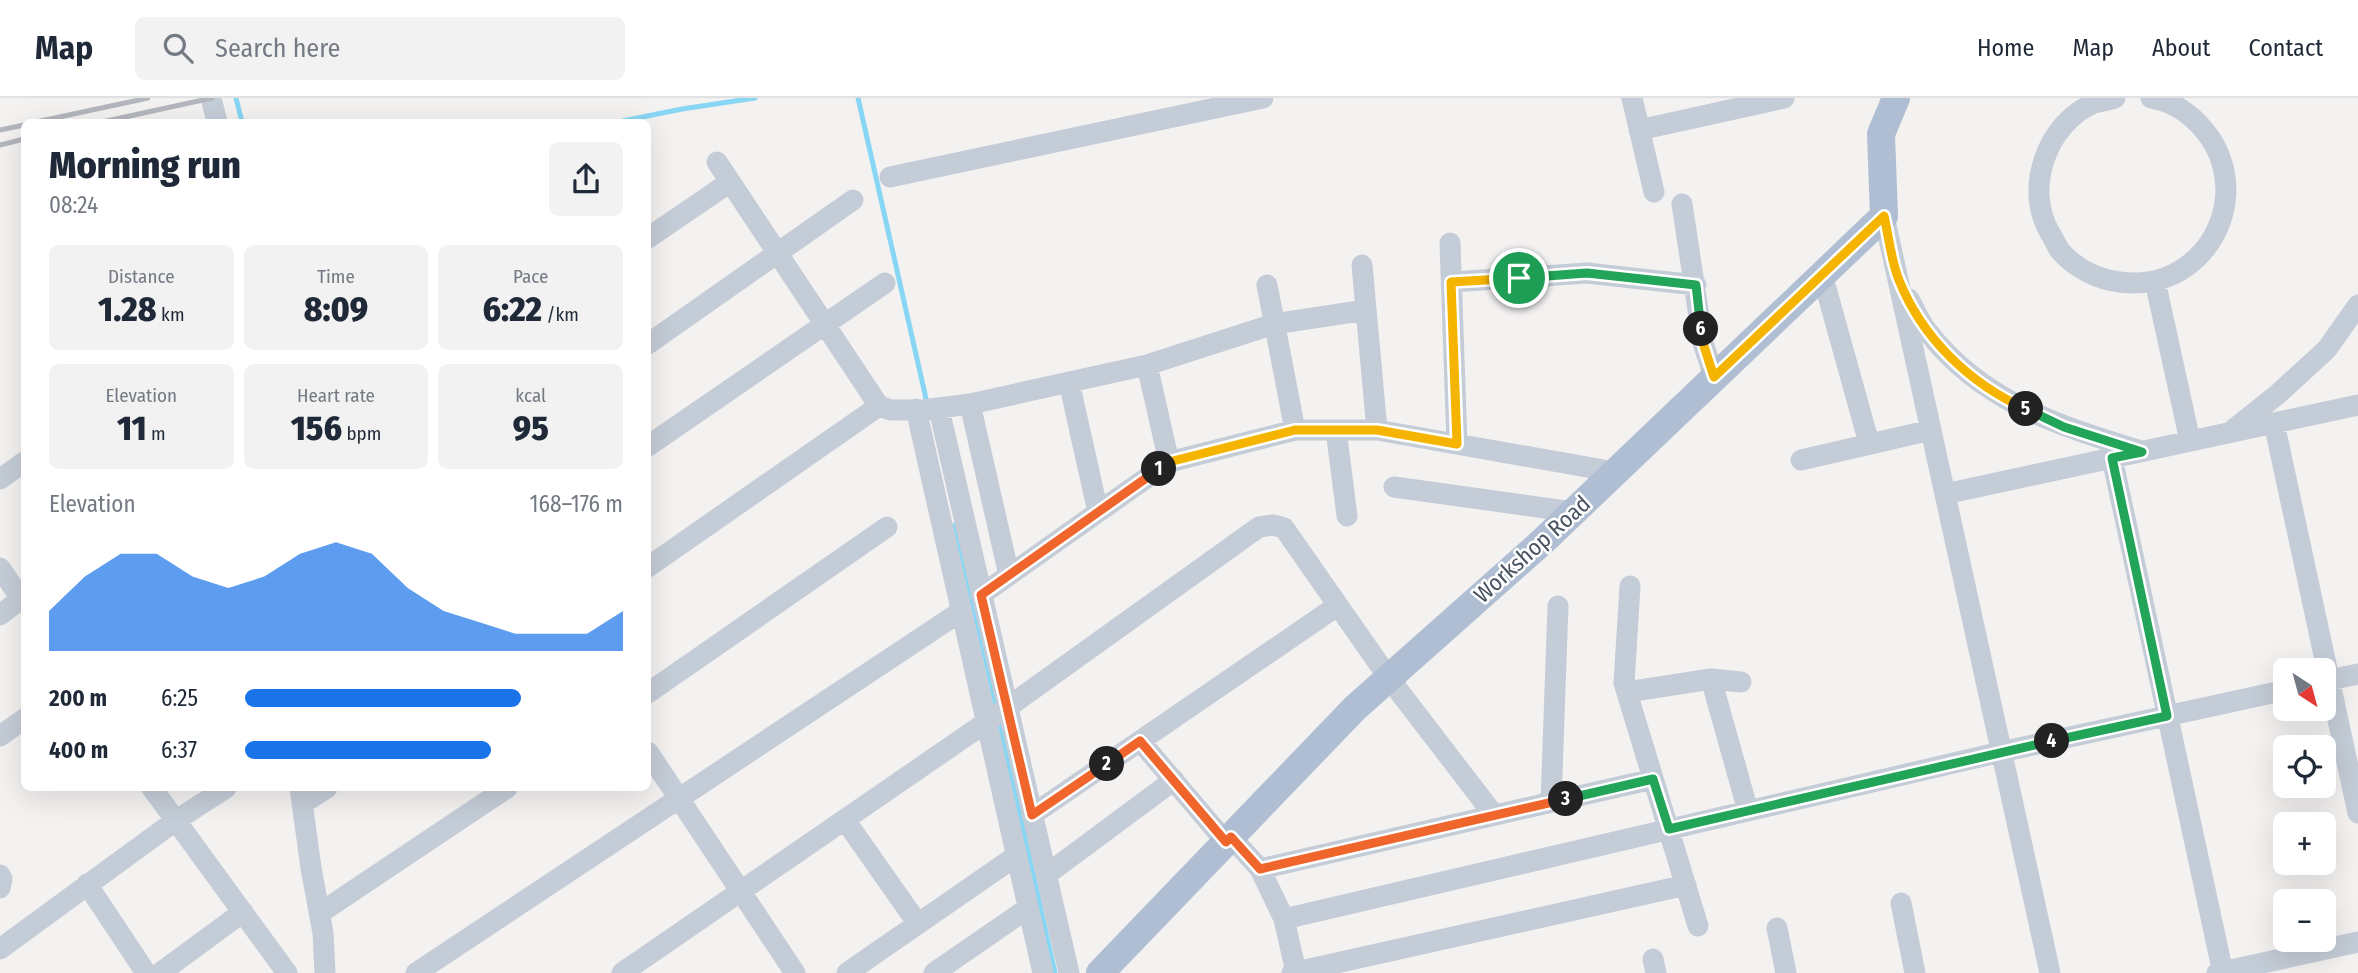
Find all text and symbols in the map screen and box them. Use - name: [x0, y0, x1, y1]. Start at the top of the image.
- search box: [135, 17, 625, 80]
- text: Map: [35, 28, 93, 68]
- icon: search: [159, 29, 197, 67]
- text: Search here: [215, 33, 340, 64]
- text: Home: [1977, 34, 2034, 62]
- text: Map: [2072, 34, 2114, 62]
- text: About: [2152, 34, 2210, 62]
- text: Contact: [2248, 34, 2323, 62]
- text: Morning run: [49, 142, 241, 188]
- button: share: [549, 142, 623, 216]
- text: 08:24: [49, 191, 98, 219]
- pin: [1489, 248, 1549, 308]
- icon: arrive: [1500, 259, 1538, 297]
- text: Distance: [108, 265, 175, 288]
- text: Time: [317, 265, 355, 288]
- text: Pace: [513, 265, 548, 288]
- text: 1.28: [98, 288, 157, 330]
- text: 8:09: [304, 288, 368, 330]
- text: 6:22: [482, 288, 542, 330]
- text: km: [157, 303, 185, 326]
- text: /km: [542, 303, 579, 326]
- pin: 6: [1684, 312, 1718, 346]
- text: 6: [1696, 317, 1705, 340]
- text: Elevation: [106, 384, 177, 407]
- text: Heart rate: [297, 384, 375, 407]
- text: kcal: [515, 384, 546, 407]
- pin: 5: [2008, 392, 2044, 426]
- text: 5: [2021, 397, 2030, 420]
- text: 11: [117, 407, 147, 449]
- text: 156: [291, 407, 342, 449]
- text: 95: [513, 407, 549, 449]
- text: m: [147, 422, 166, 445]
- text: bpm: [342, 422, 381, 445]
- pin: 1: [1142, 452, 1176, 486]
- text: 1: [1154, 457, 1163, 480]
- street label: Workshop Road: [1468, 489, 1596, 609]
- text: Elevation: [49, 490, 136, 518]
- text: 168–176 m: [530, 490, 623, 518]
- north arrow: [2273, 658, 2336, 721]
- map controls: [2273, 658, 2336, 952]
- text: 200 m: [49, 684, 107, 712]
- text: 6:25: [161, 684, 198, 712]
- pin: 4: [2035, 724, 2070, 758]
- text: 4: [2047, 729, 2056, 752]
- button: locate: [2273, 735, 2336, 798]
- text: 400 m: [49, 736, 108, 764]
- text: 6:37: [161, 736, 197, 764]
- pin: 2: [1090, 746, 1124, 782]
- text: 2: [1102, 752, 1111, 775]
- pin: 3: [1548, 782, 1584, 816]
- text: 3: [1561, 787, 1570, 810]
- button: +: [2273, 812, 2336, 875]
- button: −: [2273, 889, 2336, 952]

